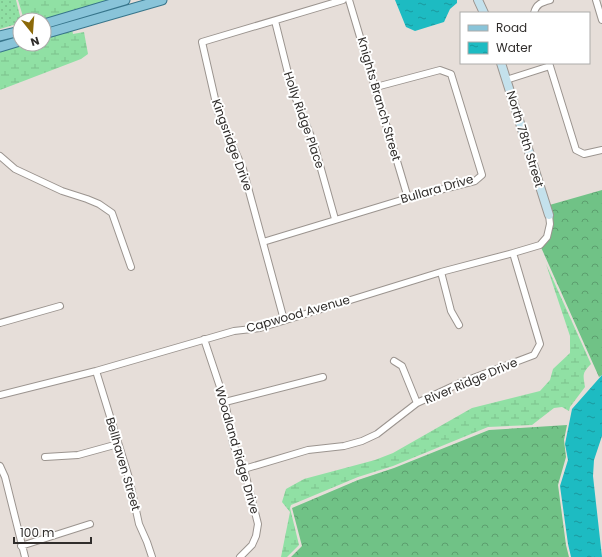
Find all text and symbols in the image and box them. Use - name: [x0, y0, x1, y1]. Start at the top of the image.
- north arrow: [12, 12, 52, 52]
- legend: [460, 12, 590, 64]
- text: Road: [496, 19, 527, 36]
- text: N: [29, 33, 41, 50]
- street label: Knights Branch Street: [354, 35, 405, 163]
- text: Water: [496, 39, 533, 56]
- street label: Holly Ridge Place: [280, 69, 329, 171]
- street label: North 78th Street: [503, 88, 548, 189]
- street label: Kingsridge Drive: [208, 97, 257, 193]
- street label: Bullara Drive: [399, 170, 475, 207]
- street label: Capwood Avenue: [244, 291, 352, 336]
- street label: River Ridge Drive: [422, 353, 520, 408]
- street label: Woodland Ridge Drive: [211, 384, 264, 516]
- street label: Bellhaven Street: [102, 415, 145, 513]
- scale bar: [14, 519, 91, 545]
- text: 100 m: [20, 524, 54, 541]

